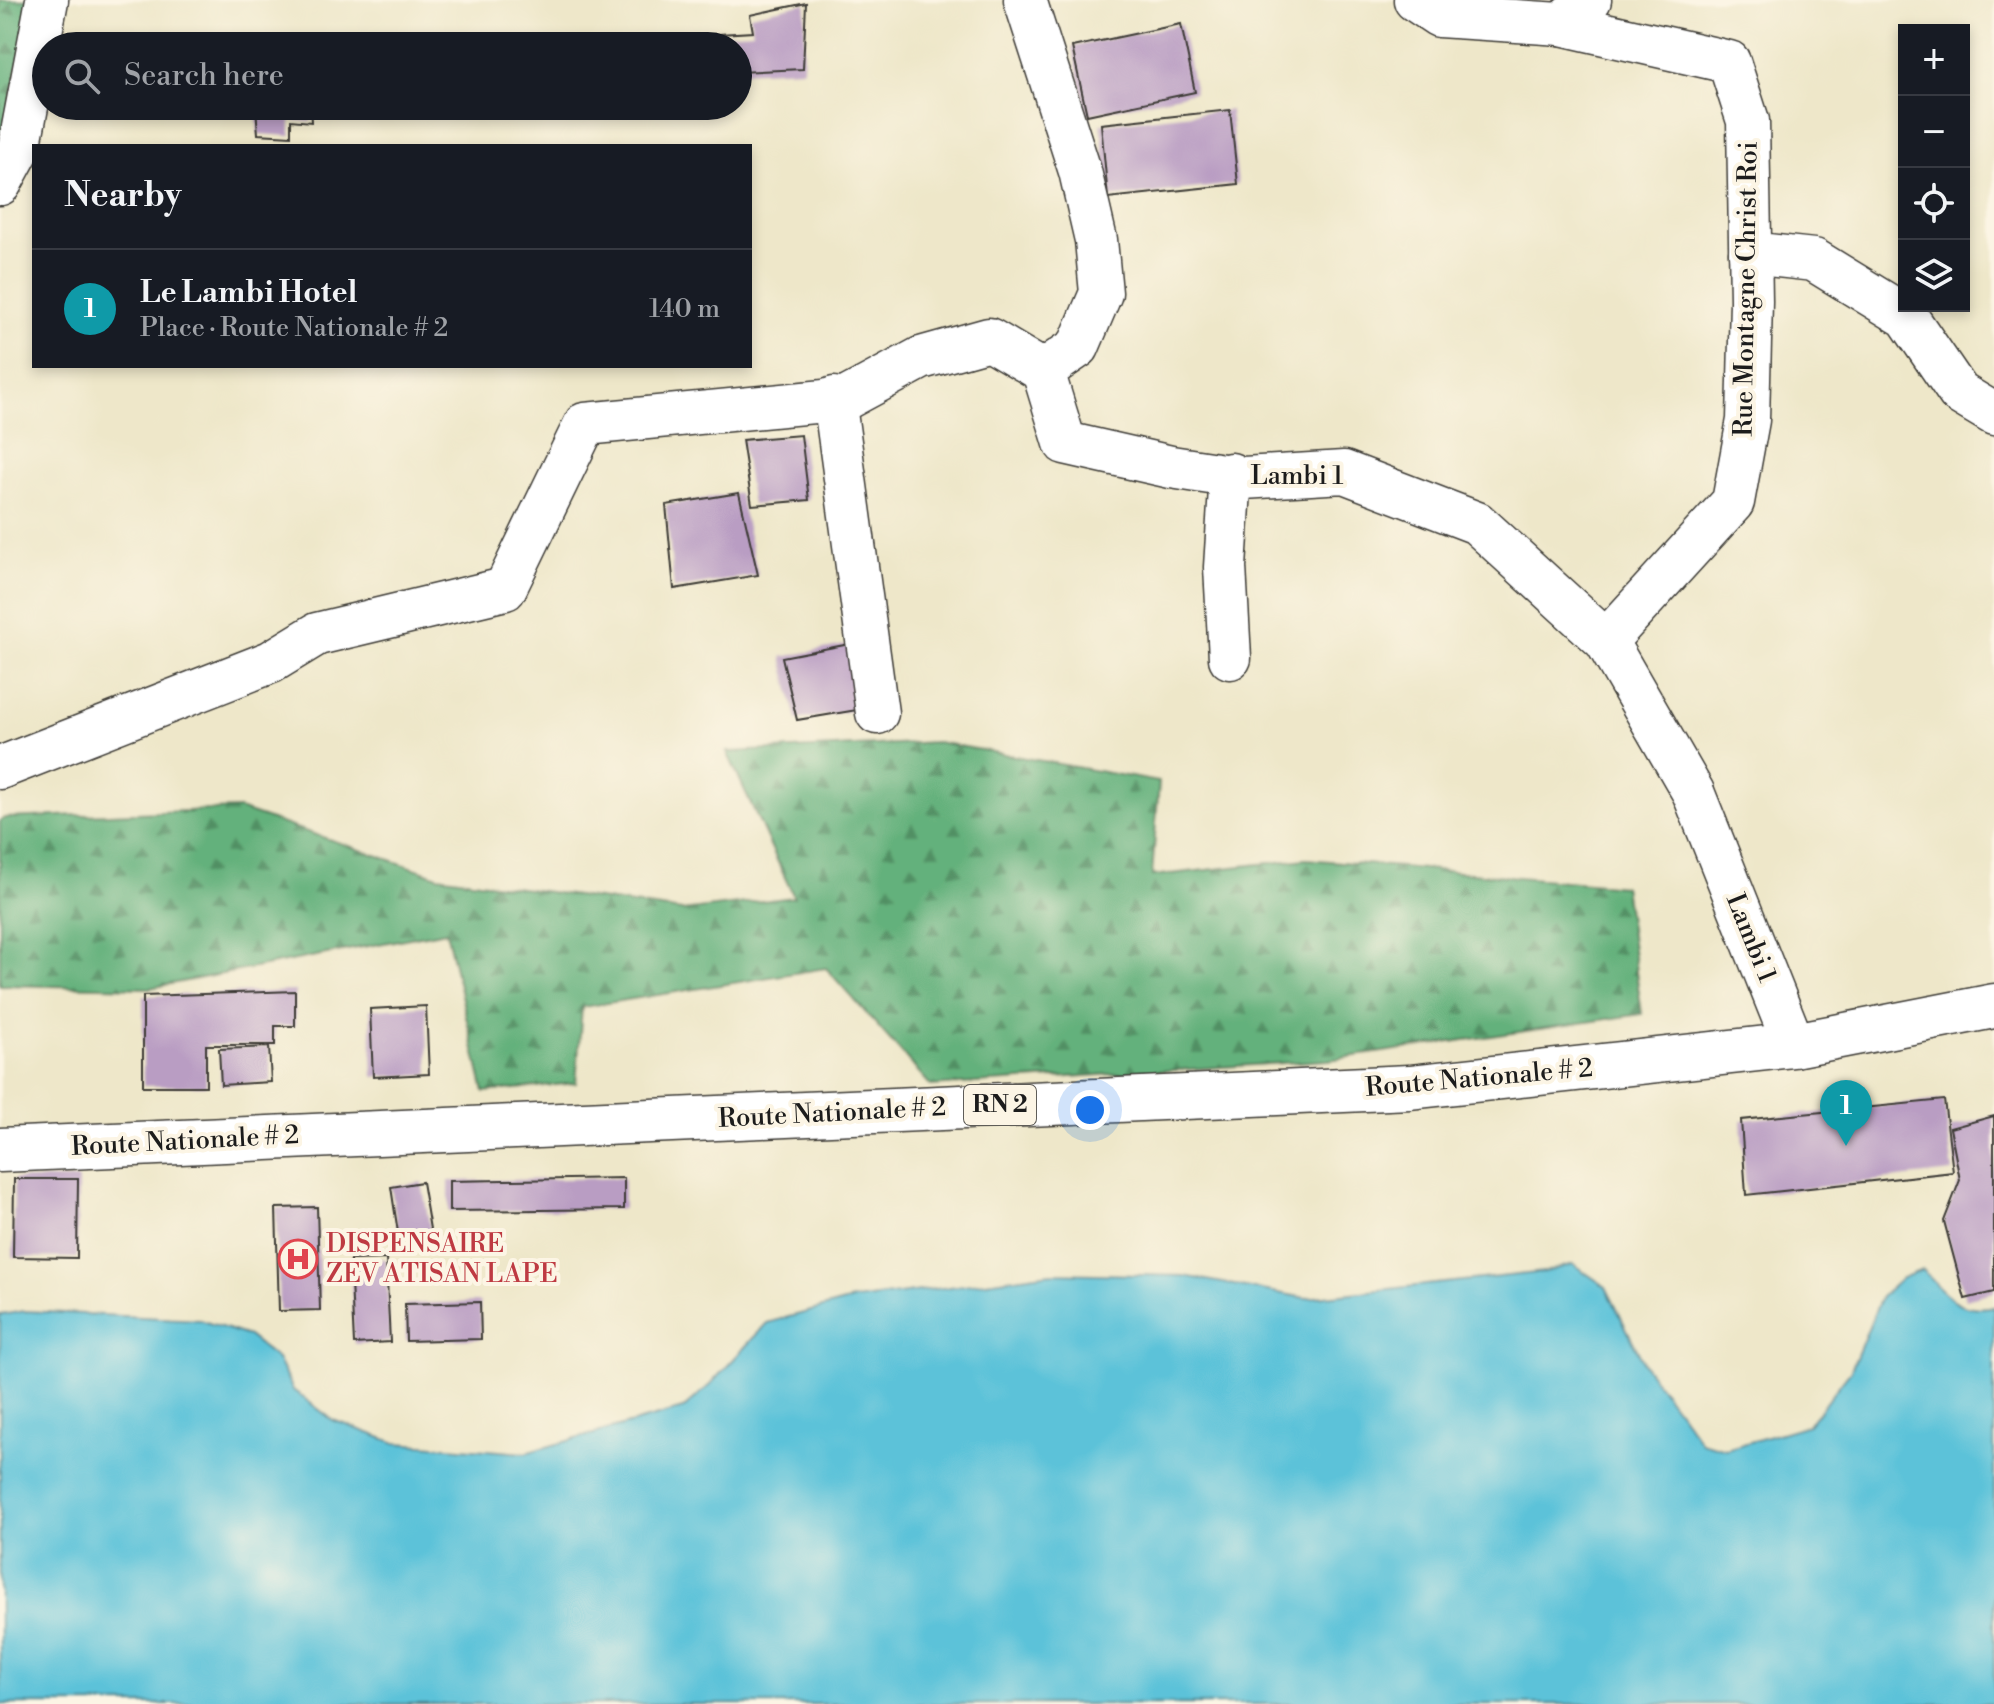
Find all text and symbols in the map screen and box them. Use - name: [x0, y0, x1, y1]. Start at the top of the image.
- map controls: [1898, 24, 1970, 312]
- button: +: [1898, 24, 1970, 96]
- search box: [32, 32, 752, 120]
- icon: search: [60, 54, 104, 98]
- text: Search here: [124, 57, 284, 95]
- button: −: [1898, 96, 1970, 168]
- street label: Rue Montagne Christ Roi: [1727, 141, 1765, 437]
- button: locate: [1898, 168, 1970, 240]
- text: Nearby: [64, 175, 182, 217]
- button: layers: [1898, 240, 1970, 312]
- text: Le Lambi Hotel: [140, 274, 357, 312]
- text: 1: [84, 293, 96, 325]
- text: 140 m: [649, 293, 720, 325]
- text: Place · Route Nationale # 2: [140, 312, 448, 344]
- street label: Lambi 1: [1250, 460, 1344, 492]
- street label: Lambi 1: [1719, 889, 1783, 987]
- street label: Route Nationale # 2: [1364, 1052, 1594, 1104]
- pin: 1: [1820, 1080, 1872, 1146]
- road number: RN 2: [964, 1085, 1036, 1125]
- your location: [1070, 1090, 1110, 1130]
- street label: Route Nationale # 2: [717, 1091, 947, 1135]
- street label: Route Nationale # 2: [70, 1119, 300, 1163]
- place label: DISPENSAIRE ZEV ATISAN LAPE: [326, 1228, 558, 1290]
- hospital icon: DISPENSAIRE ZEV ATISAN LAPE: [277, 1238, 319, 1280]

